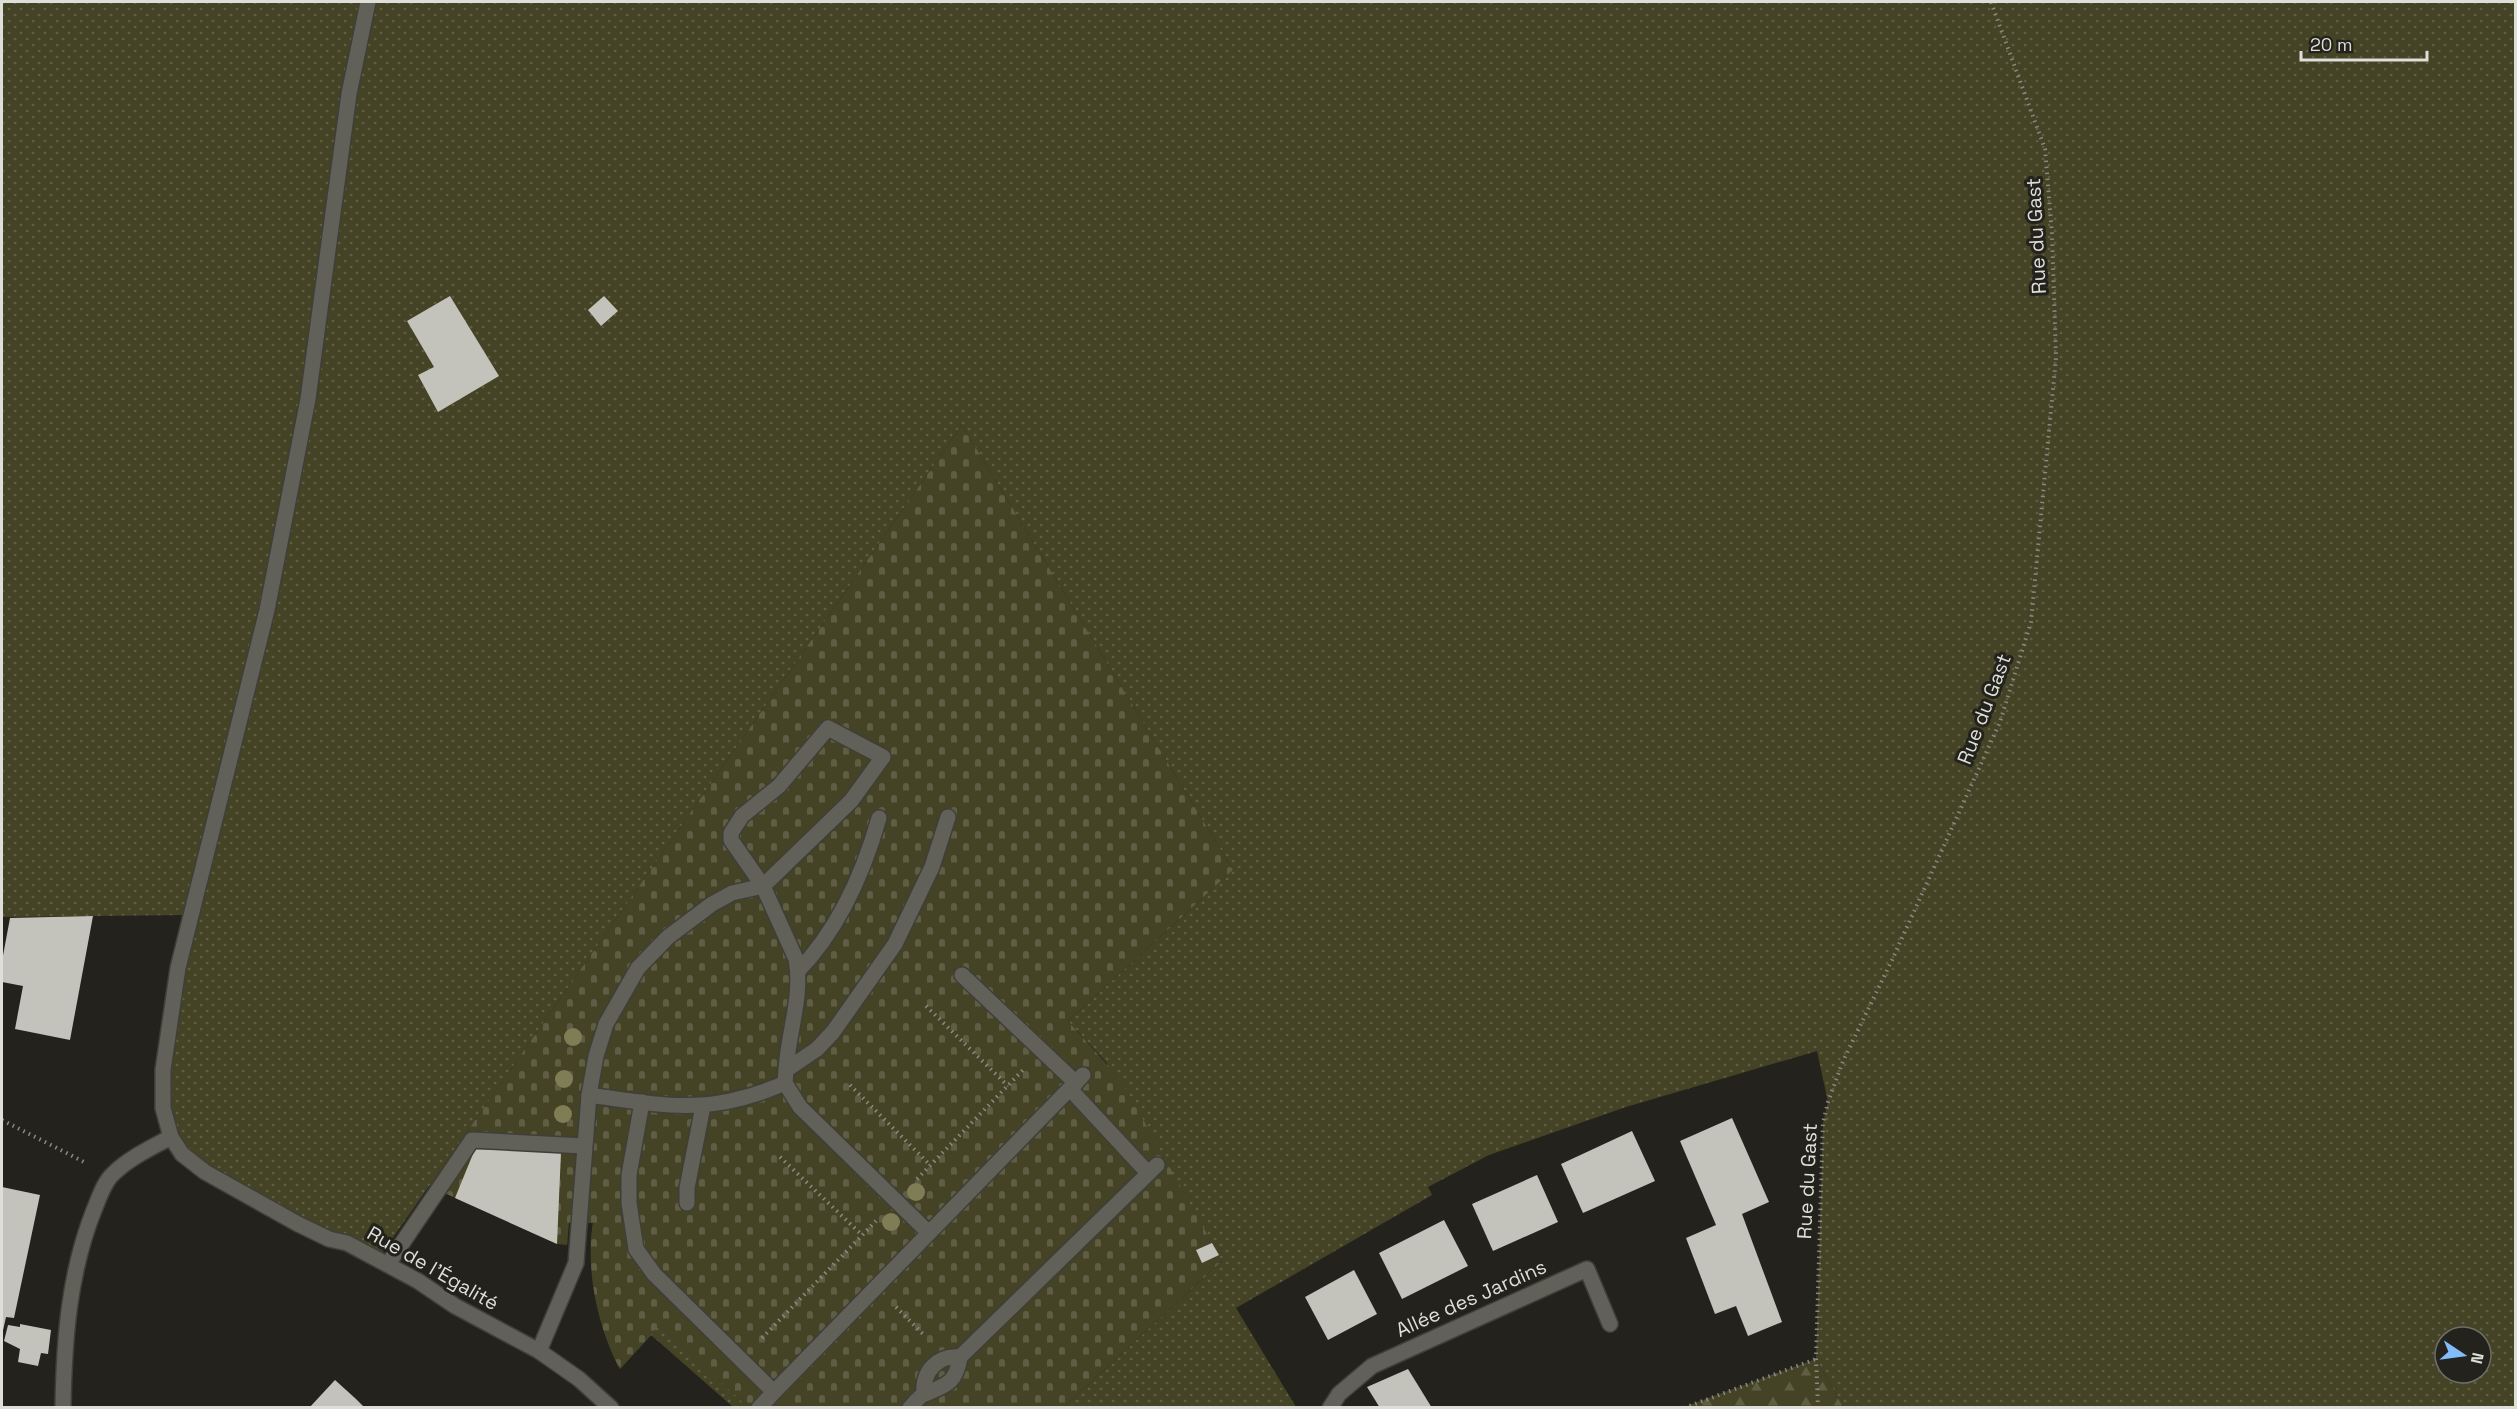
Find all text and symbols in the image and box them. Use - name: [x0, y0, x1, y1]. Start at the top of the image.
- scale bar: [2301, 24, 2427, 62]
- text: 20 m: [2310, 33, 2353, 56]
- street label: Rue du Gast: [2020, 177, 2052, 295]
- street label: Rue du Gast: [1951, 650, 2017, 768]
- street label: Rue du Gast: [1791, 1122, 1823, 1240]
- street label: Rue de l'Égalité: [363, 1220, 503, 1316]
- street label: Allée des Jardins: [1392, 1253, 1550, 1343]
- north arrow: [2433, 1325, 2493, 1385]
- text: N: [2466, 1351, 2489, 1366]

